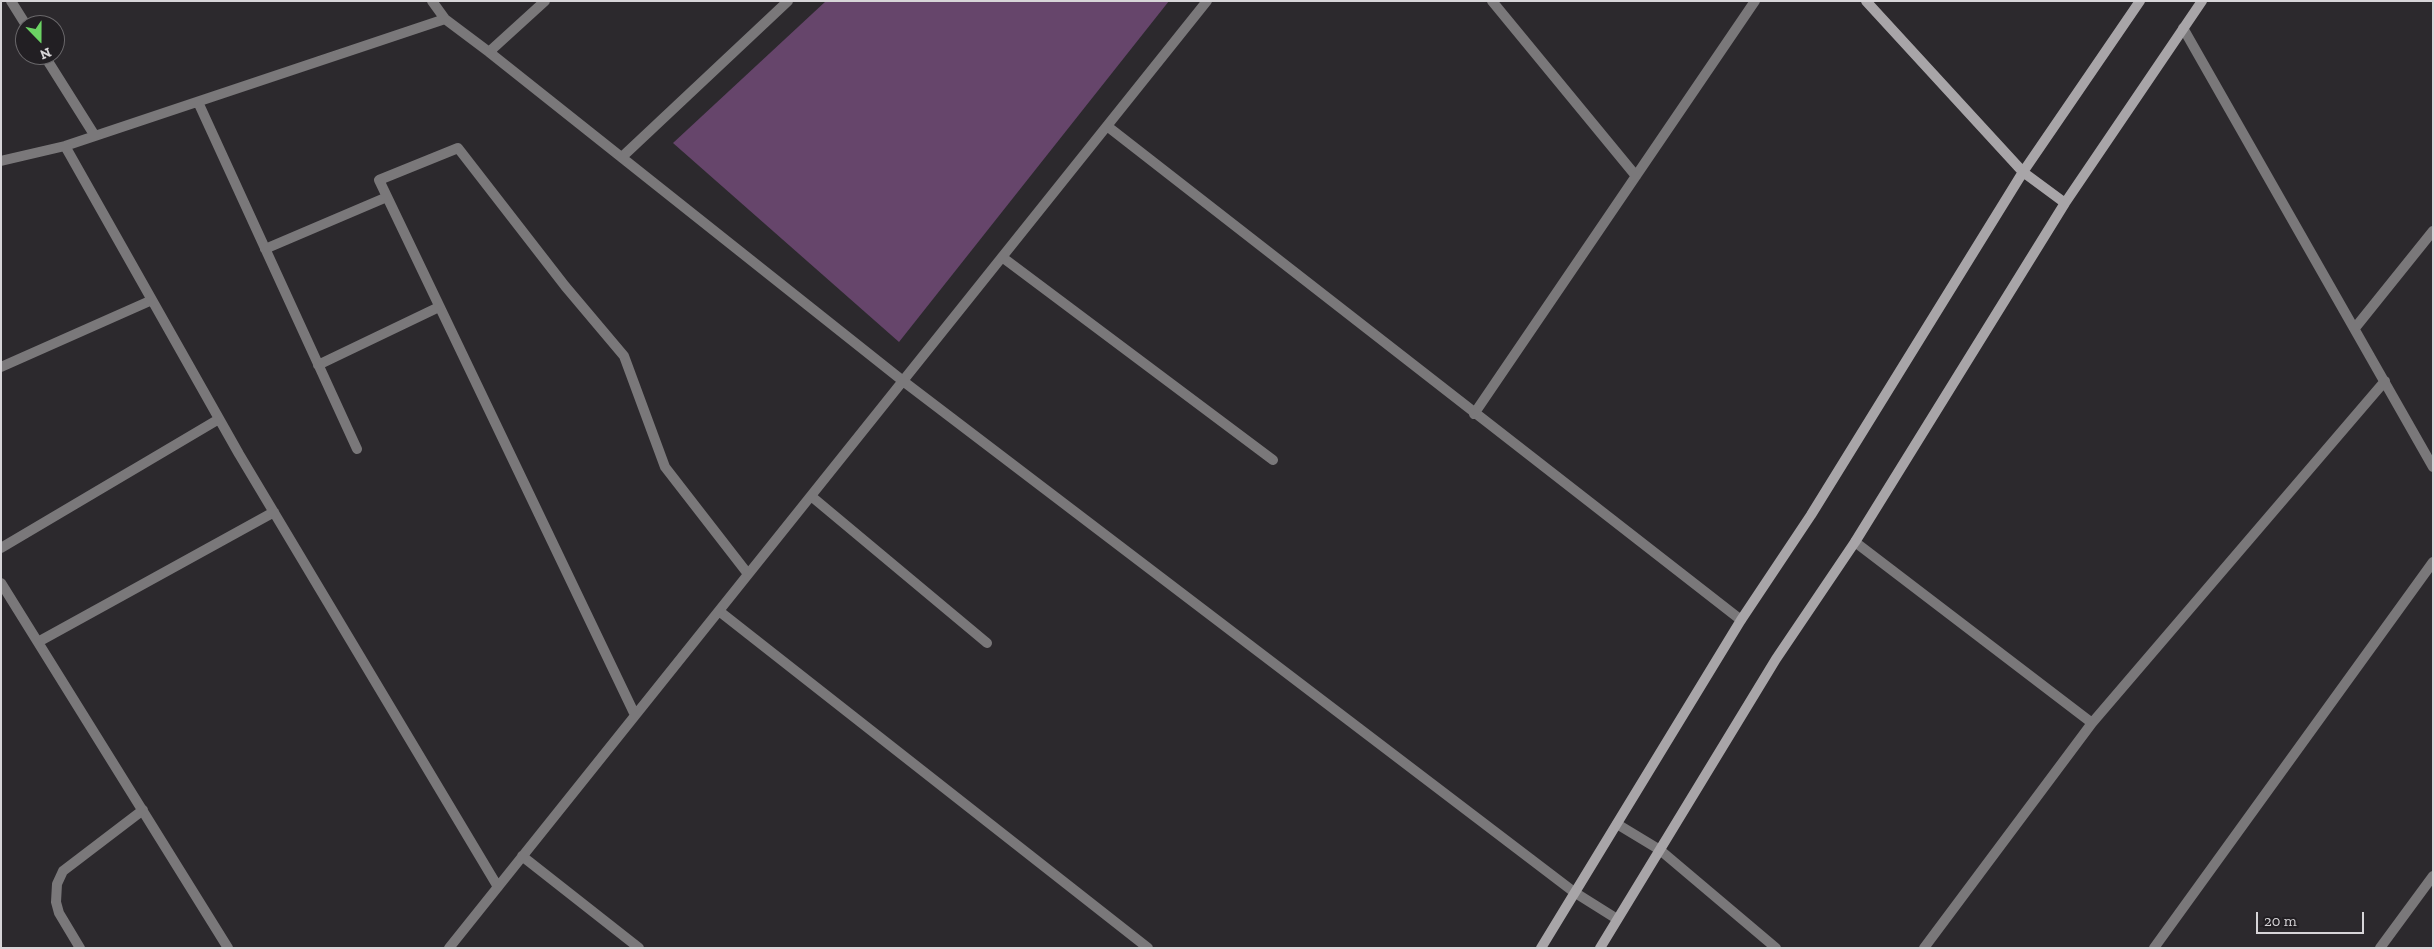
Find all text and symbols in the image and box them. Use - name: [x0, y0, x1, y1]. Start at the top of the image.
- north arrow: [15, 15, 65, 65]
- text: N: [37, 44, 54, 63]
- scale bar: [2259, 902, 2366, 934]
- text: 20 m: [2264, 912, 2297, 930]

